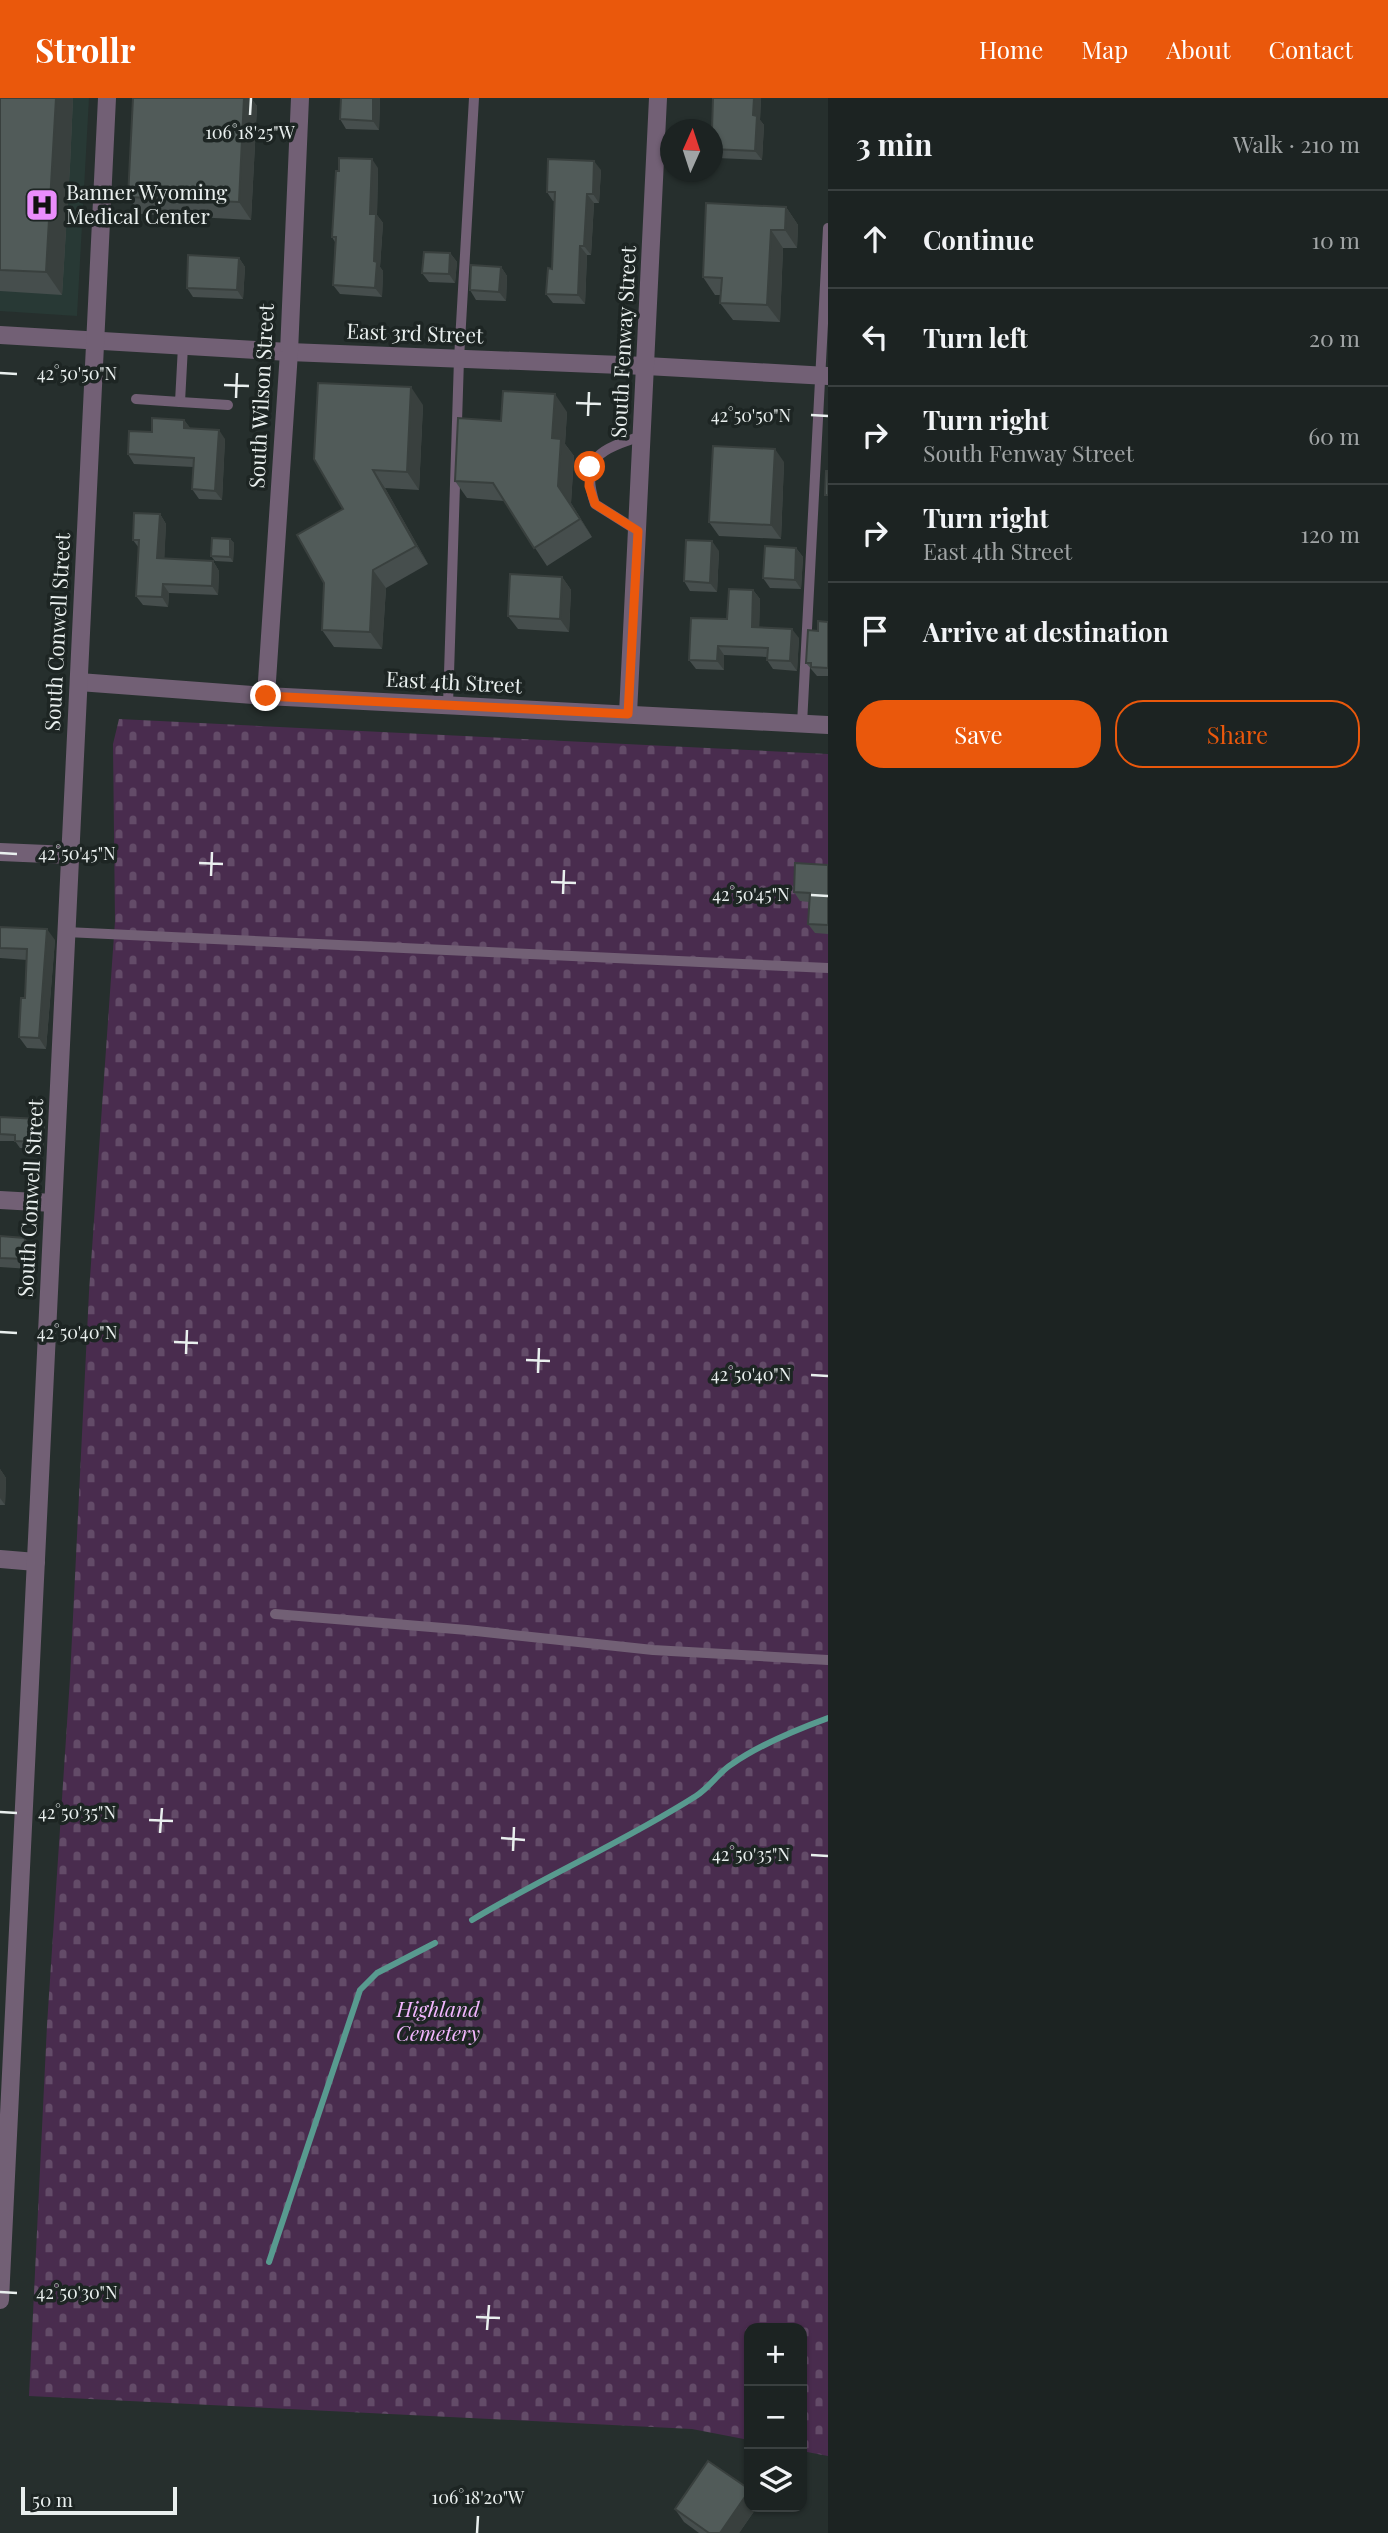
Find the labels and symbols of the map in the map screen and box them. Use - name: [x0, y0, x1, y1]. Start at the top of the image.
- north arrow: [660, 119, 723, 182]
- text: 106°18'25"W: [205, 120, 296, 144]
- place label: Banner Wyoming Medical Center: [66, 177, 227, 229]
- hospital icon: Banner Wyoming Medical Center: [23, 186, 61, 224]
- street label: South Fenway Street: [603, 244, 641, 439]
- street label: South Wilson Street: [241, 302, 279, 489]
- street label: East 3rd Street: [346, 316, 485, 348]
- text: 42°50'50"N: [37, 361, 118, 385]
- text: 42°50'50"N: [711, 403, 792, 427]
- route start: [574, 451, 605, 482]
- street label: South Conwell Street: [37, 531, 75, 732]
- street label: East 4th Street: [385, 663, 523, 699]
- route end: [250, 680, 281, 711]
- text: 42°50'45"N: [38, 841, 116, 865]
- text: 42°50'45"N: [712, 882, 790, 906]
- street label: South Conwell Street: [10, 1097, 48, 1298]
- text: 42°50'40"N: [37, 1320, 118, 1344]
- text: 42°50'40"N: [711, 1362, 792, 1386]
- text: 42°50'35"N: [38, 1800, 116, 1824]
- text: 42°50'35"N: [712, 1842, 790, 1866]
- park label: Highland Cemetery: [395, 1994, 480, 2046]
- text: 42°50'30"N: [36, 2280, 118, 2304]
- scale bar: [21, 2484, 177, 2516]
- text: 106°18'20"W: [432, 2485, 525, 2509]

